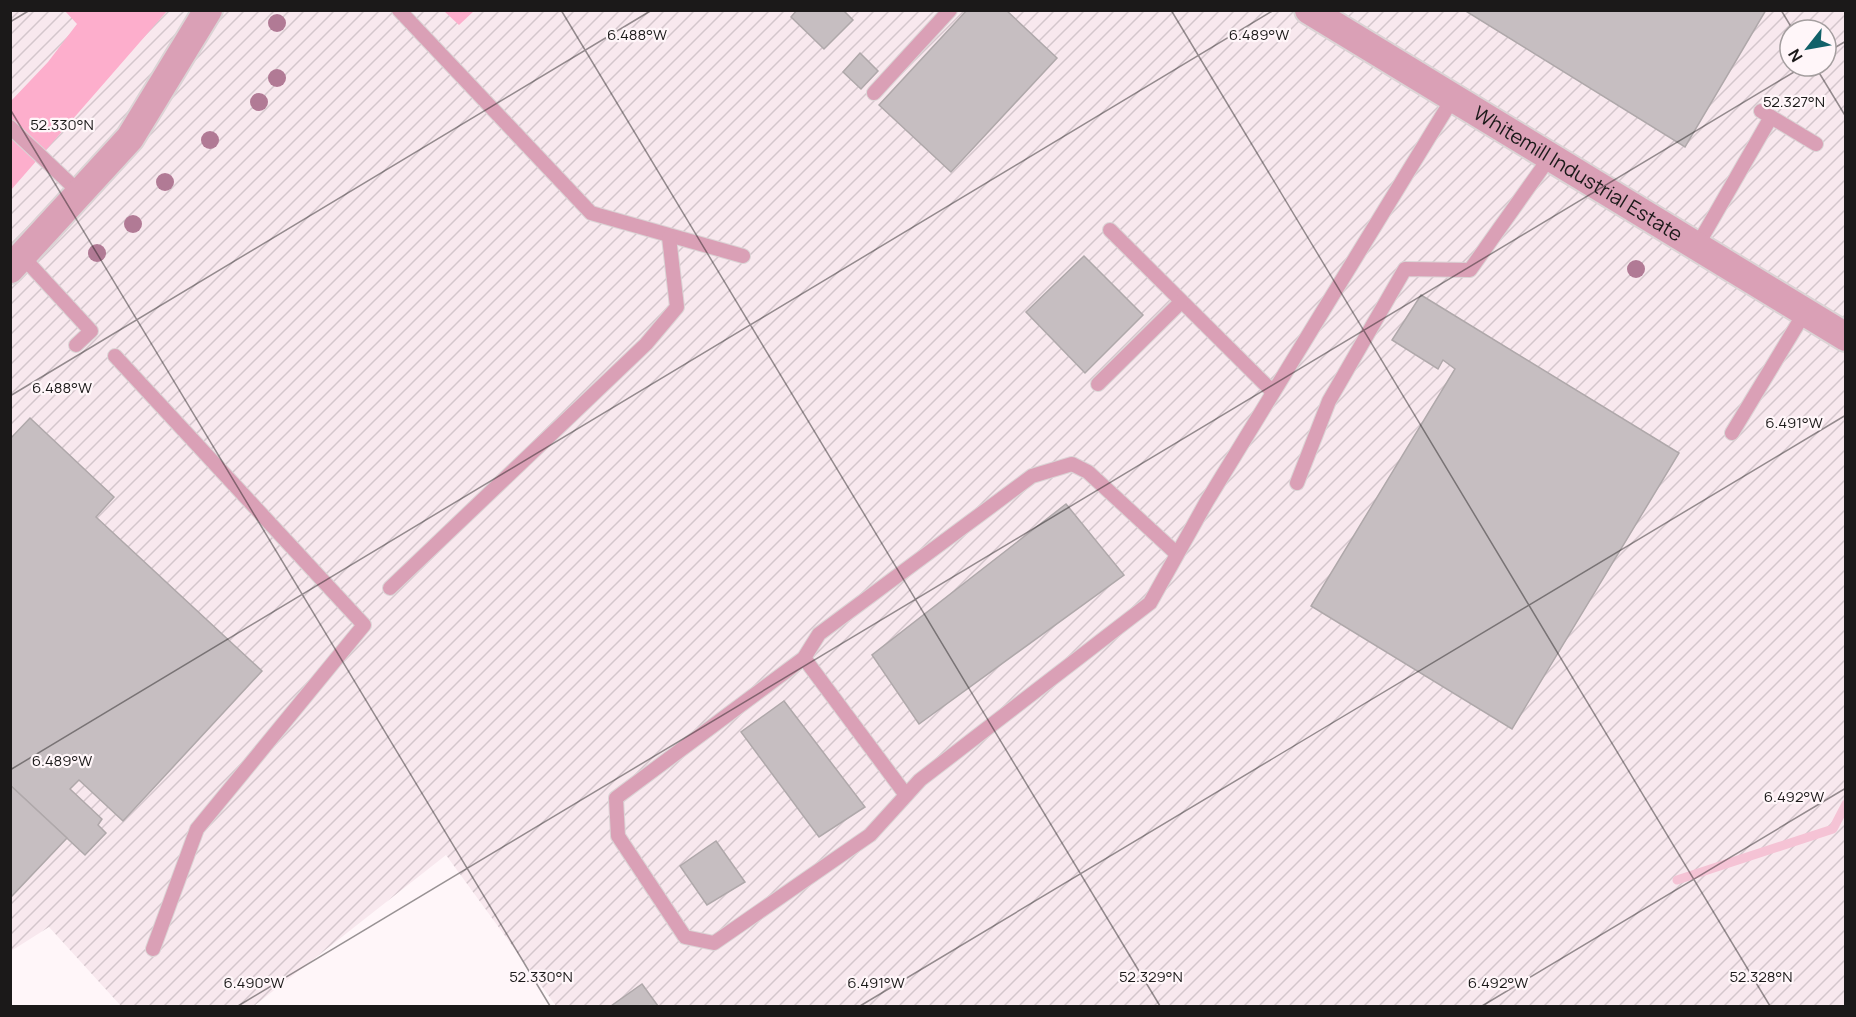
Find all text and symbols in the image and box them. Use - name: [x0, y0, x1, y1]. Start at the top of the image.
- north arrow: [1778, 18, 1838, 78]
- text: 6.488°W: [607, 24, 667, 45]
- text: 6.489°W: [1229, 24, 1289, 45]
- text: N: [1783, 45, 1808, 66]
- text: 52.327°N: [1763, 91, 1825, 112]
- street label: Whitemill Industrial Estate: [1469, 99, 1688, 247]
- text: 52.330°N: [30, 114, 94, 135]
- text: 6.488°W: [32, 377, 92, 398]
- text: 6.491°W: [1765, 412, 1823, 433]
- text: 6.489°W: [32, 750, 92, 771]
- text: 6.492°W: [1764, 786, 1824, 807]
- text: 52.330°N: [509, 966, 573, 987]
- text: 52.329°N: [1119, 966, 1183, 987]
- text: 52.328°N: [1729, 966, 1793, 987]
- text: 6.490°W: [223, 972, 285, 993]
- text: 6.491°W: [847, 972, 905, 993]
- text: 6.492°W: [1468, 972, 1528, 993]

